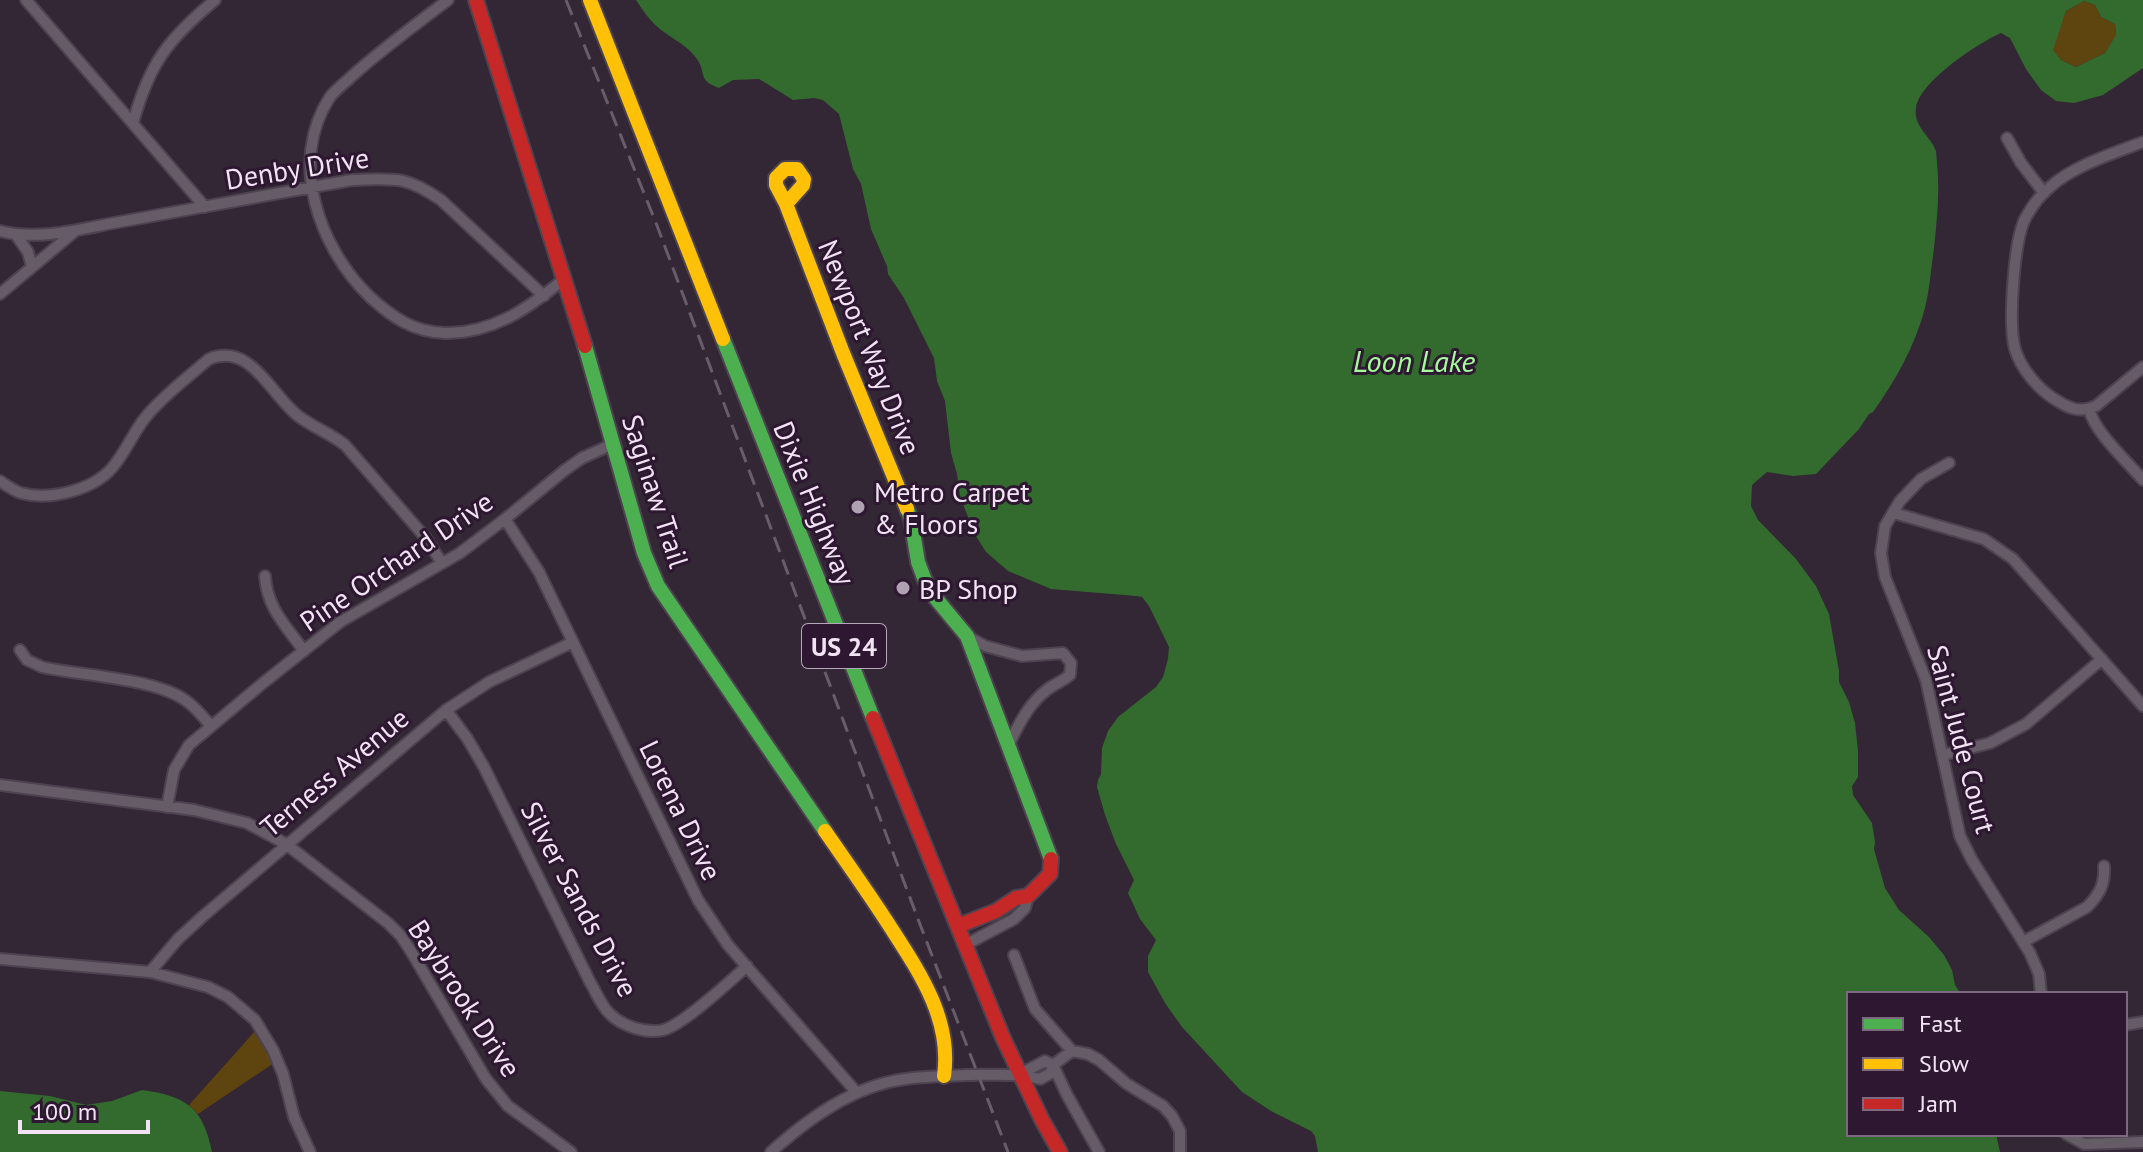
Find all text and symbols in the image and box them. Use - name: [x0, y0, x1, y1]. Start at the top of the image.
- street label: Denby Drive: [223, 138, 371, 198]
- street label: Newport Way Drive: [810, 234, 930, 460]
- water label: Loon Lake: [1353, 341, 1475, 380]
- street label: Saginaw Trail: [614, 410, 698, 572]
- street label: Dixie Highway: [765, 416, 865, 590]
- place label: Metro Carpet & Floors: [874, 473, 1030, 542]
- street label: Pine Orchard Drive: [292, 483, 500, 639]
- marker: Metro Carpet & Floors: [849, 498, 867, 516]
- place label: BP Shop: [919, 570, 1018, 607]
- marker: BP Shop: [894, 579, 912, 597]
- road number: US 24: [802, 624, 886, 668]
- street label: Saint Jude Court: [1919, 641, 2005, 838]
- street label: Terness Avenue: [252, 699, 416, 845]
- street label: Lorena Drive: [631, 734, 731, 886]
- street label: Silver Sands Drive: [513, 795, 647, 1003]
- street label: Baybrook Drive: [400, 912, 530, 1084]
- legend: [1847, 992, 2127, 1136]
- text: Fast: [1919, 1008, 1962, 1039]
- text: Slow: [1919, 1048, 1969, 1079]
- scale bar: [20, 1084, 148, 1134]
- text: Jam: [1918, 1088, 1957, 1119]
- text: 100 m: [32, 1096, 97, 1127]

